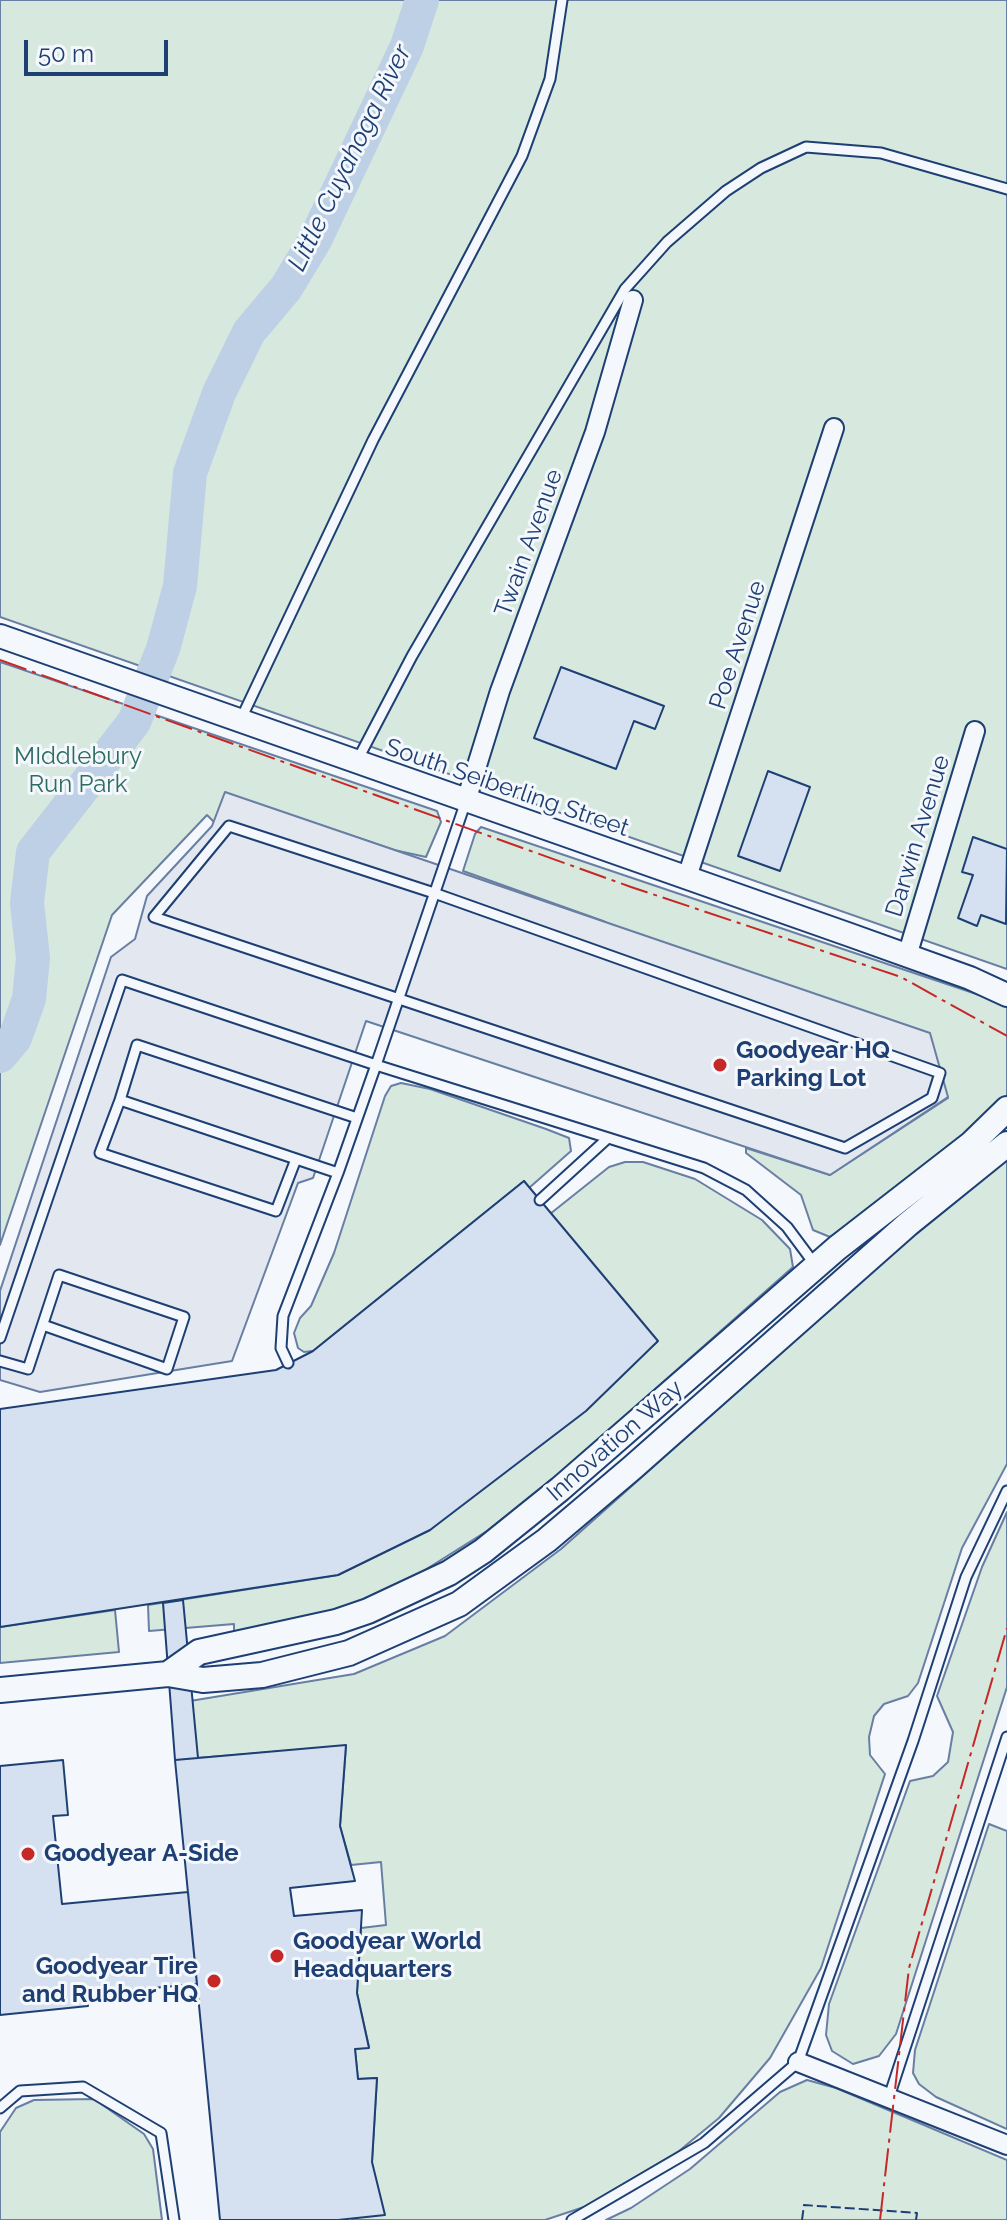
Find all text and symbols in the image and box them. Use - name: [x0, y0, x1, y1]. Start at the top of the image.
- scale bar: [28, 24, 172, 74]
- text: 50 m: [38, 39, 94, 68]
- water label: Little Cuyahoga River: [282, 40, 418, 276]
- street label: Twain Avenue: [489, 465, 569, 621]
- street label: Poe Avenue: [704, 577, 772, 713]
- street label: South Seiberling Street: [381, 733, 633, 843]
- park label: MIddlebury Run Park: [14, 743, 142, 799]
- street label: Darwin Avenue: [880, 752, 956, 920]
- place label: Goodyear HQ Parking Lot: [736, 1037, 890, 1093]
- marker: Goodyear HQ Parking Lot: [711, 1056, 729, 1074]
- street label: Innovation Way: [541, 1374, 689, 1508]
- place label: Goodyear A-Side: [44, 1840, 239, 1868]
- marker: Goodyear A-Side: [19, 1845, 37, 1863]
- place label: Goodyear World Headquarters: [293, 1928, 481, 1984]
- marker: Goodyear World Headquarters: [268, 1947, 286, 1965]
- place label: Goodyear Tire and Rubber HQ: [22, 1953, 198, 2009]
- marker: Goodyear Tire and Rubber HQ: [205, 1972, 223, 1990]

